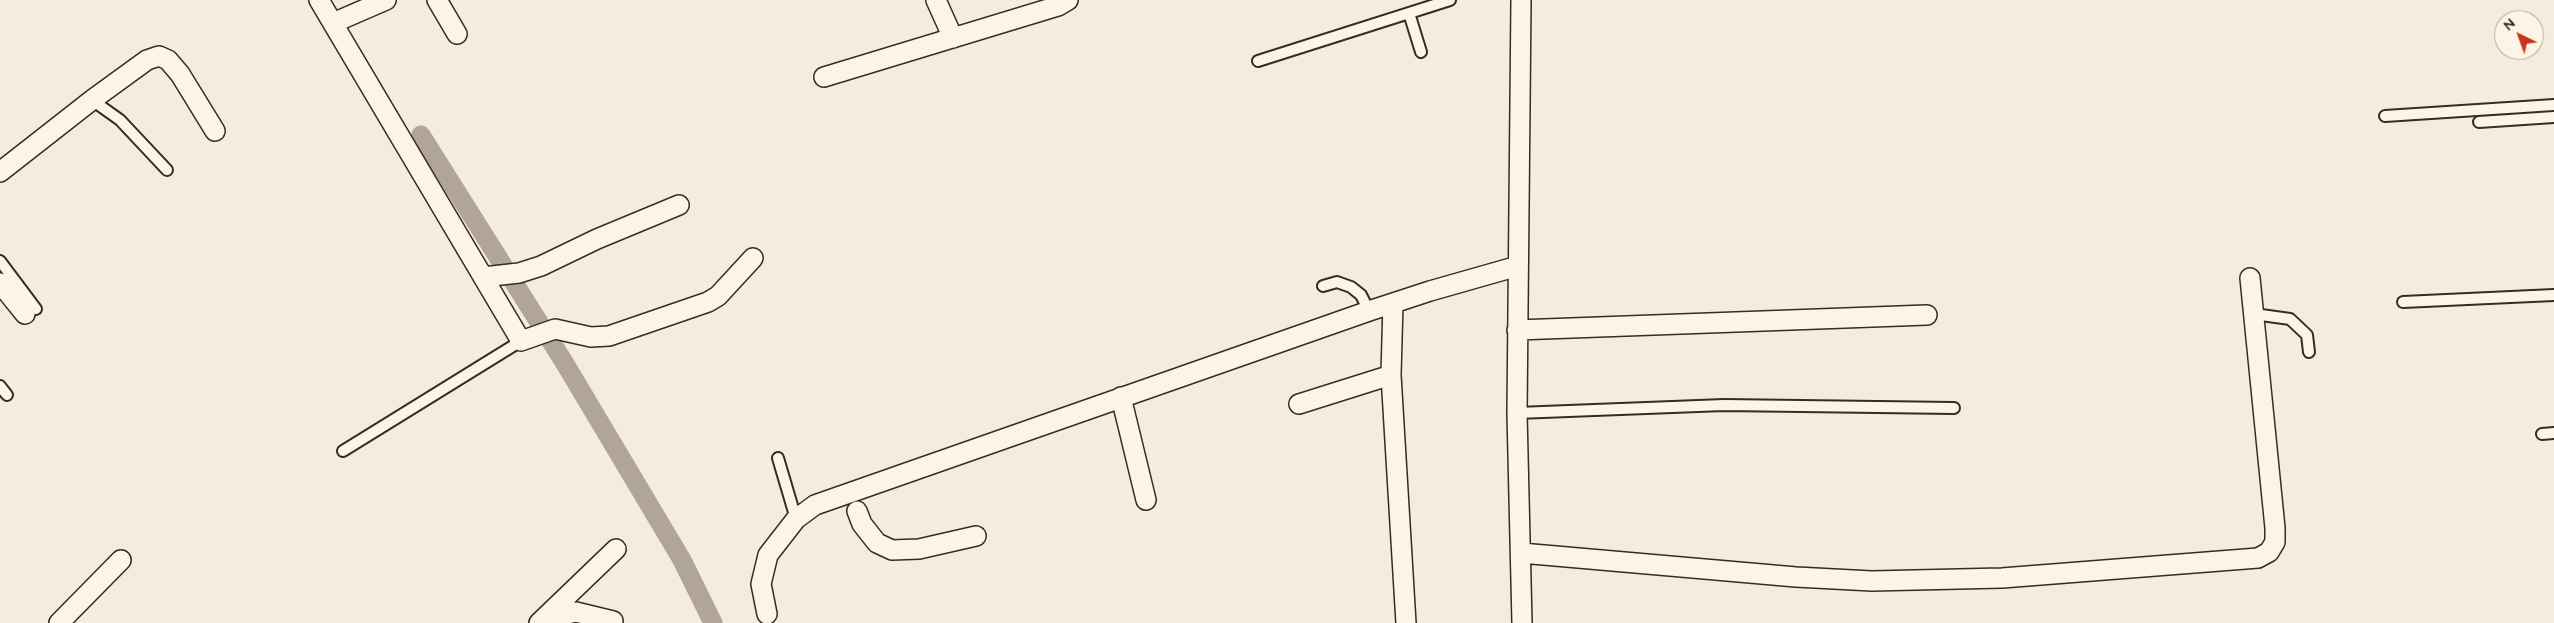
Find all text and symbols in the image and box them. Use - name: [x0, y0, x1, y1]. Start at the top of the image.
- north arrow: [2494, 10, 2544, 60]
- text: N: [2500, 14, 2520, 35]

